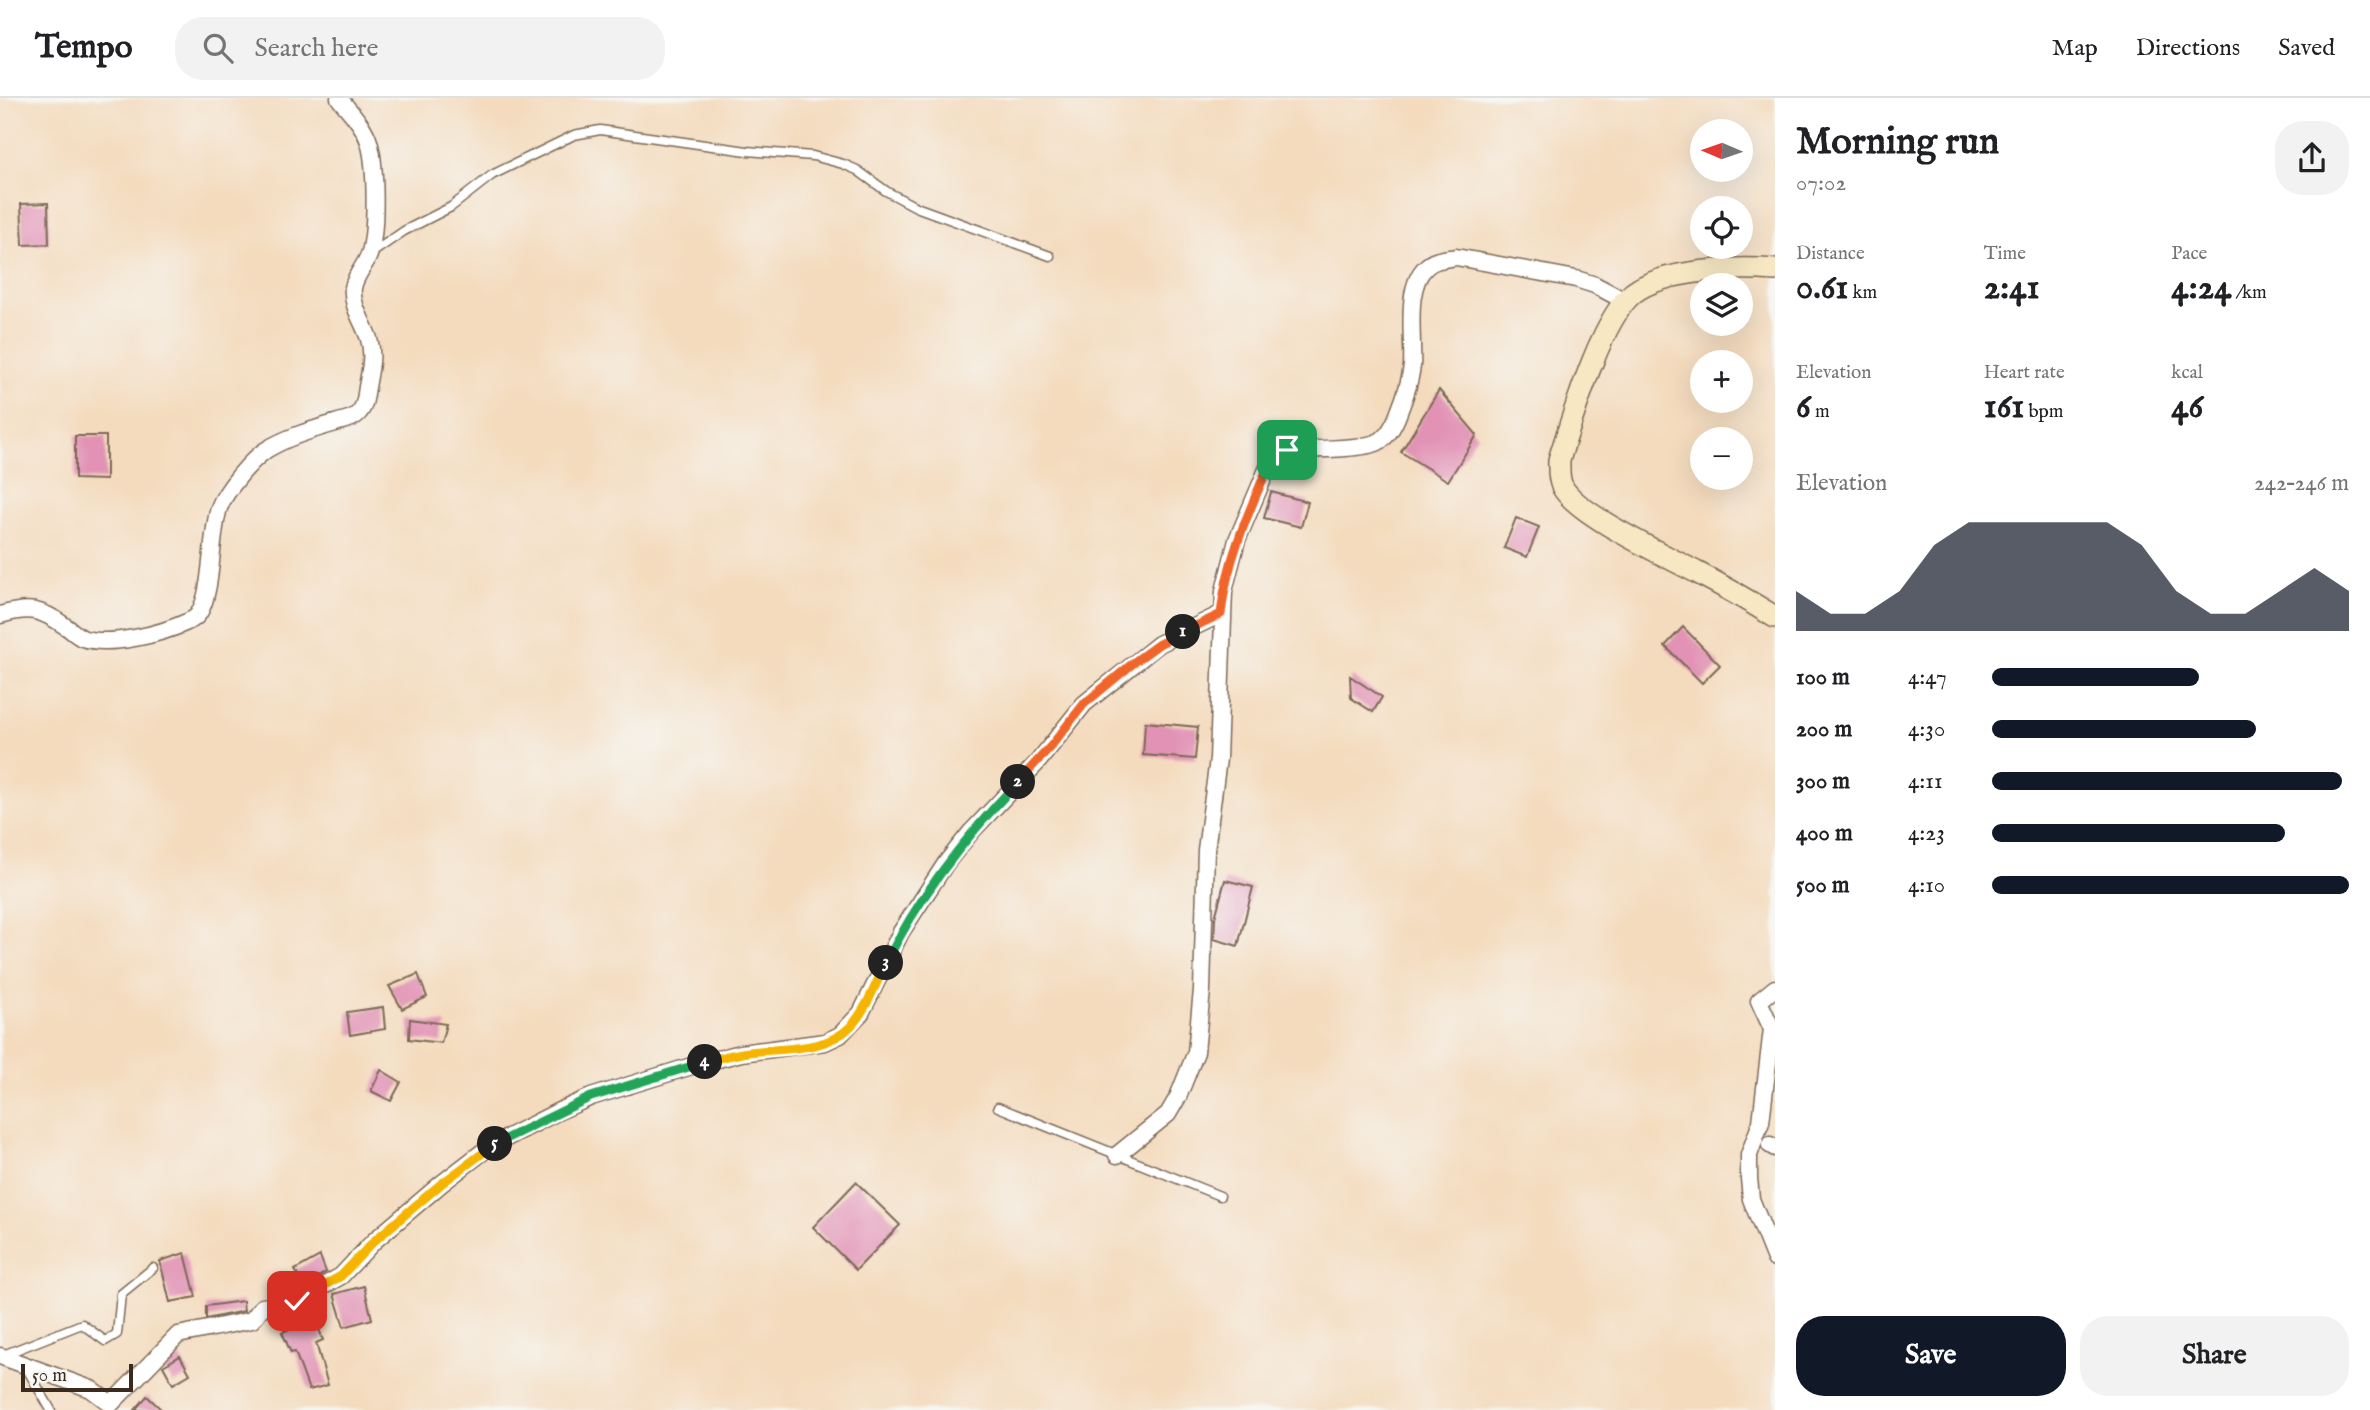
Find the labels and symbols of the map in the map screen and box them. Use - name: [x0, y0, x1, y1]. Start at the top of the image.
- north arrow: [1690, 119, 1754, 182]
- pin: [1257, 420, 1317, 480]
- pin: 1: [1166, 614, 1200, 650]
- pin: 2: [1000, 764, 1036, 800]
- pin: 3: [868, 946, 903, 980]
- pin: 4: [688, 1044, 722, 1080]
- pin: 5: [477, 1126, 512, 1162]
- pin: [267, 1271, 327, 1331]
- scale bar: [21, 1361, 133, 1393]

